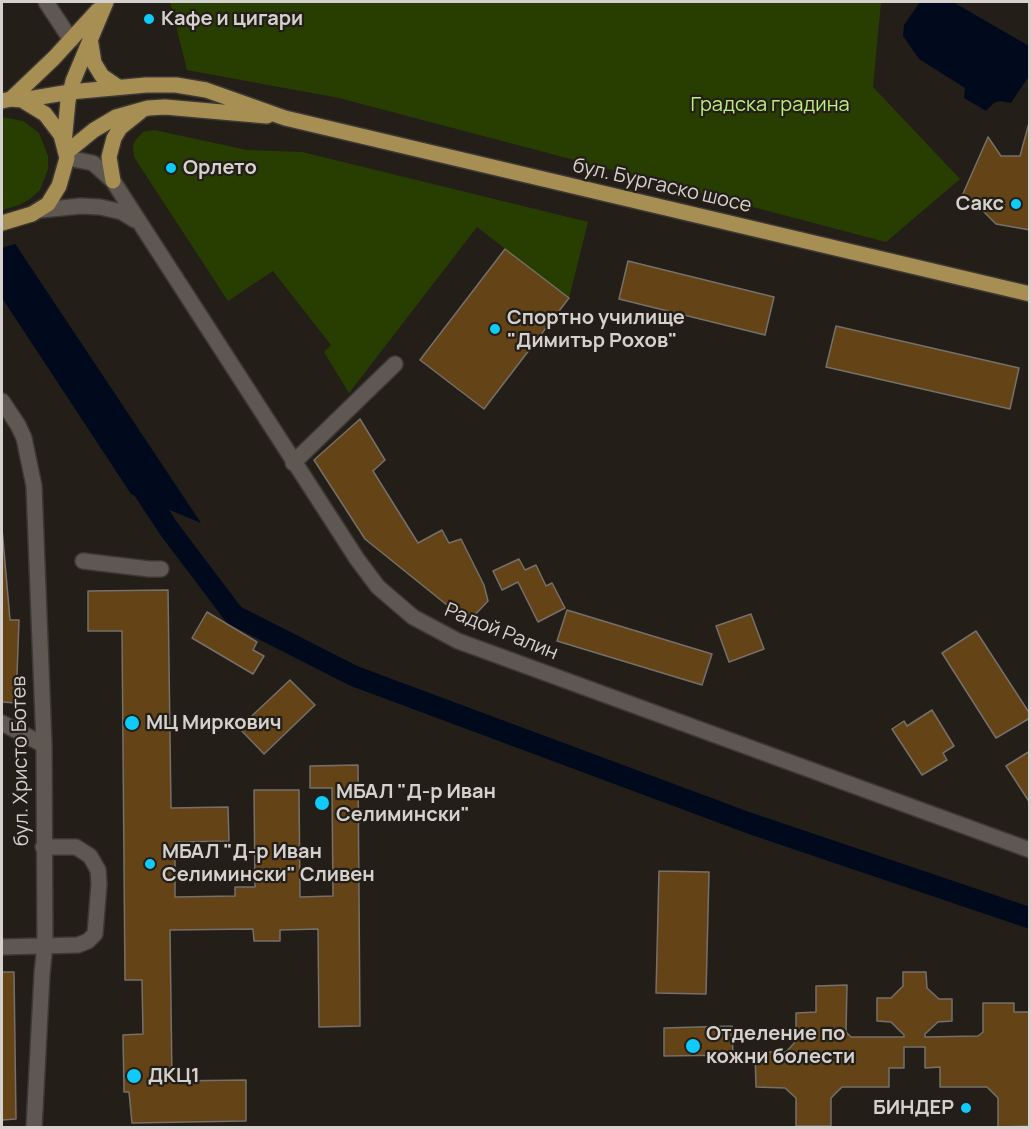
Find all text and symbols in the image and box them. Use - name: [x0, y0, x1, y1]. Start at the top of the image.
- place label: Кафе и цигари: [161, 7, 303, 31]
- marker: Кафе и цигари: [142, 12, 156, 26]
- park label: Градска градина: [690, 93, 850, 117]
- street label: бул. Бургаско шосе: [570, 154, 754, 218]
- place label: Орлето: [183, 156, 257, 180]
- marker: Орлето: [164, 161, 178, 175]
- place label: Сакс: [956, 192, 1004, 216]
- marker: Сакс: [1009, 197, 1023, 211]
- place label: Спортно училище "Димитър Рохов": [507, 306, 685, 353]
- marker: Спортно училище "Димитър Рохов": [488, 322, 502, 336]
- street label: Радой Ралин: [441, 598, 561, 666]
- street label: бул. Христо Ботев: [8, 676, 34, 846]
- place label: МЦ Миркович: [146, 711, 281, 735]
- marker: МЦ Миркович: [123, 714, 141, 732]
- place label: МБАЛ "Д-р Иван Селимински": [336, 780, 496, 827]
- marker: МБАЛ "Д-р Иван Селимински": [313, 794, 331, 812]
- place label: МБАЛ "Д-р Иван Селимински" Сливен: [162, 840, 375, 887]
- marker: МБАЛ "Д-р Иван Селимински" Сливен: [143, 857, 157, 871]
- place label: Отделение по кожни болести: [706, 1022, 855, 1069]
- marker: Отделение по кожни болести: [684, 1037, 702, 1055]
- place label: ДКЦ1: [148, 1064, 200, 1088]
- marker: ДКЦ1: [125, 1067, 143, 1085]
- place label: БИНДЕР: [873, 1096, 954, 1120]
- marker: БИНДЕР: [959, 1101, 973, 1115]

